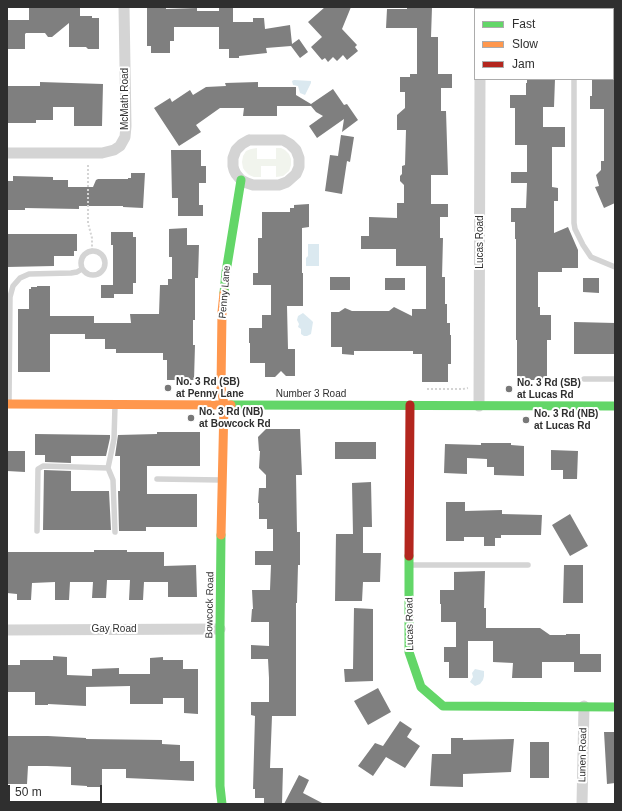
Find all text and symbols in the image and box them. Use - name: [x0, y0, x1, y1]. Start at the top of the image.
- legend: [474, 8, 614, 80]
- text: Fast: [512, 17, 535, 31]
- text: Slow: [512, 37, 538, 51]
- text: Jam: [512, 57, 535, 71]
- street label: McMath Road: [119, 68, 131, 130]
- street label: Lucas Road: [474, 215, 486, 269]
- street label: Penny Lane: [217, 265, 233, 319]
- place label: No. 3 Rd (SB) at Penny Lane: [176, 376, 244, 400]
- place label: No. 3 Rd (SB) at Lucas Rd: [517, 377, 581, 400]
- marker: No. 3 Rd (SB) at Penny Lane: [163, 383, 173, 393]
- marker: No. 3 Rd (SB) at Lucas Rd: [504, 384, 514, 394]
- street label: Number 3 Road: [276, 388, 346, 400]
- place label: No. 3 Rd (NB) at Bowcock Rd: [199, 406, 271, 430]
- place label: No. 3 Rd (NB) at Lucas Rd: [534, 408, 598, 432]
- marker: No. 3 Rd (NB) at Bowcock Rd: [186, 413, 196, 423]
- marker: No. 3 Rd (NB) at Lucas Rd: [521, 415, 531, 425]
- street label: Bowcock Road: [203, 572, 217, 638]
- street label: Lucas Road: [404, 597, 416, 651]
- street label: Gay Road: [91, 623, 137, 635]
- street label: Lunen Road: [577, 728, 589, 782]
- scale bar: [10, 777, 104, 803]
- text: 50 m: [15, 785, 42, 799]

